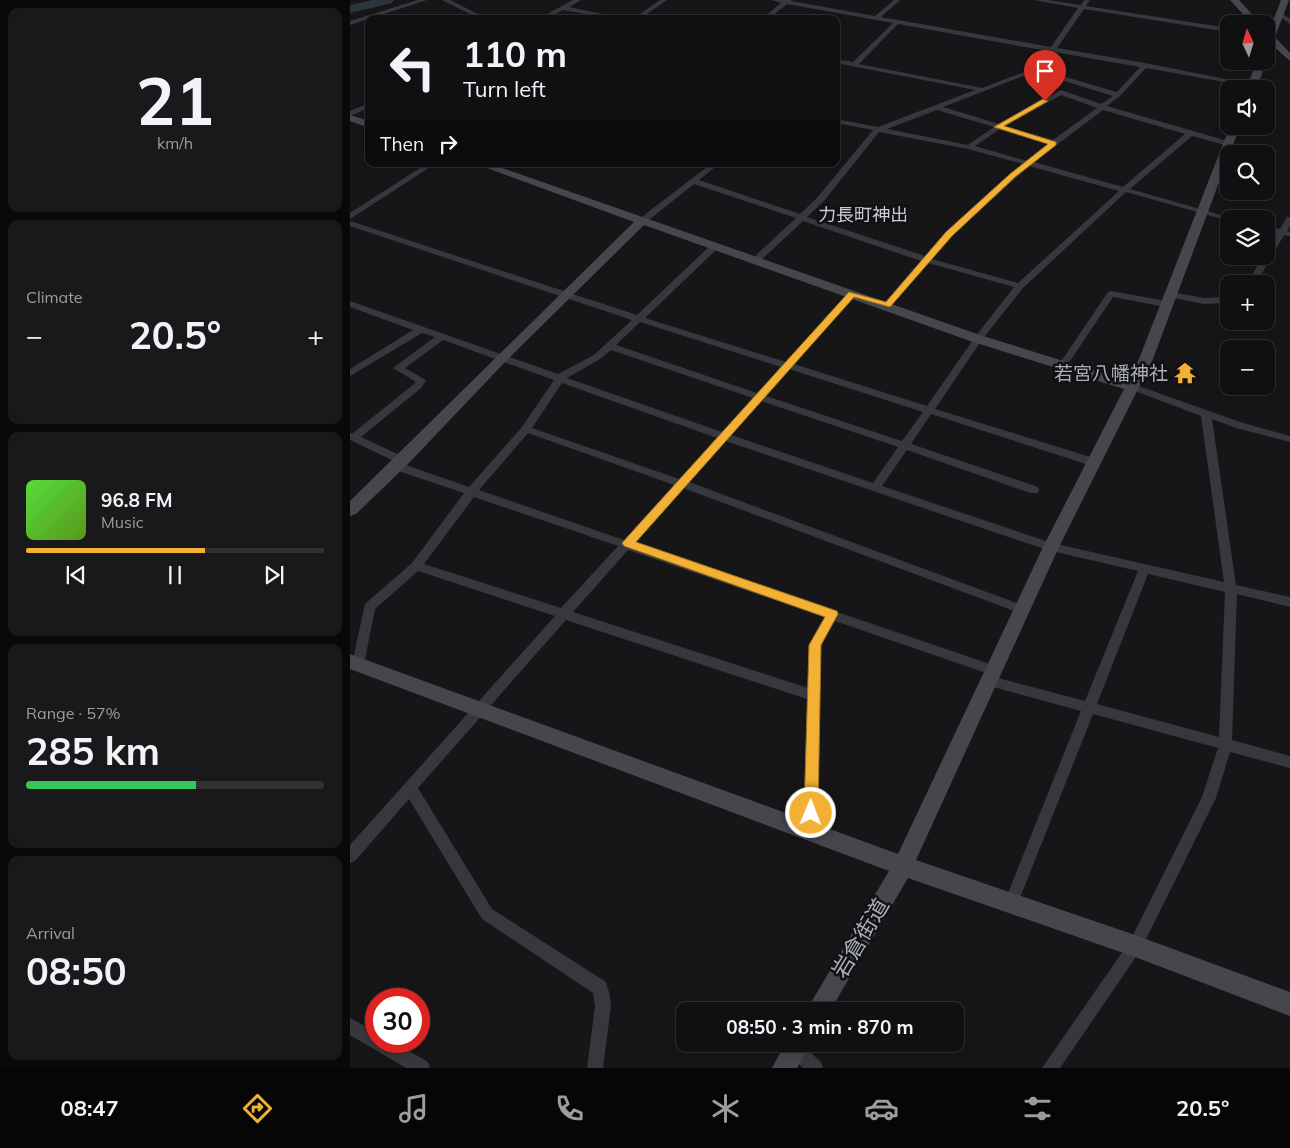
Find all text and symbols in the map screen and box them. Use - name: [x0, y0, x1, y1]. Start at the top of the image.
- north arrow: [1220, 15, 1275, 70]
- map controls: [1220, 15, 1275, 395]
- text: 110 m: [463, 32, 567, 76]
- icon: left: [380, 35, 445, 100]
- pin: [1024, 50, 1066, 101]
- icon: arrive: [1031, 57, 1059, 85]
- text: 21: [136, 60, 214, 141]
- text: Turn left: [463, 75, 546, 103]
- button: sound: [1220, 80, 1275, 135]
- icon: right: [434, 130, 462, 158]
- text: Then: [380, 132, 424, 156]
- text: km/h: [157, 133, 193, 153]
- button: search: [1220, 145, 1275, 200]
- district label: 力長町神出: [818, 203, 908, 226]
- button: layers: [1220, 210, 1275, 265]
- button: +: [1220, 275, 1275, 330]
- text: Climate: [26, 287, 82, 307]
- text: 20.5°: [129, 311, 221, 359]
- text: −: [26, 318, 43, 353]
- text: +: [307, 318, 324, 353]
- button: −: [1220, 340, 1275, 395]
- temple icon: 若宮八幡神社: [1172, 360, 1198, 386]
- place label: 若宮八幡神社: [1054, 361, 1168, 385]
- text: 96.8 FM: [101, 488, 173, 512]
- text: Music: [101, 512, 144, 532]
- icon: previous: [62, 561, 90, 589]
- icon: pause: [161, 561, 189, 589]
- icon: next: [260, 561, 288, 589]
- text: Range · 57%: [26, 703, 121, 723]
- text: 285 km: [26, 727, 160, 775]
- position arrow: [784, 786, 836, 838]
- street label: 岩倉街道: [825, 893, 895, 983]
- text: Arrival: [26, 923, 75, 943]
- text: 08:50: [26, 947, 127, 995]
- speed limit sign: 30: [365, 988, 430, 1053]
- text: 08:50 · 3 min · 870 m: [726, 1015, 914, 1039]
- icon: directions: [240, 1091, 275, 1126]
- icon: music: [396, 1091, 431, 1126]
- icon: phone: [552, 1091, 587, 1126]
- icon: climate: [708, 1091, 743, 1126]
- icon: car: [864, 1091, 899, 1126]
- icon: filters: [1020, 1091, 1055, 1126]
- text: 08:47: [61, 1094, 119, 1122]
- text: 20.5°: [1176, 1094, 1229, 1122]

